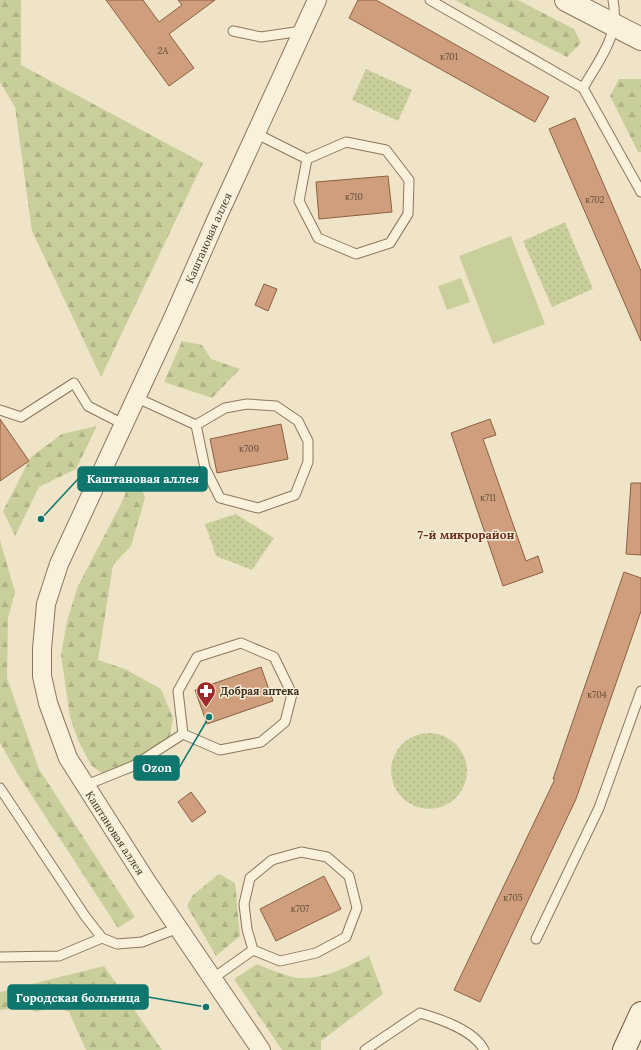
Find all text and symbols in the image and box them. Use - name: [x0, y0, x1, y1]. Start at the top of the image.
- house number: 2А: [158, 45, 169, 56]
- house number: к701: [440, 51, 458, 62]
- street label: Каштановая аллея: [182, 191, 235, 286]
- house number: к710: [345, 191, 363, 202]
- house number: к702: [585, 194, 605, 205]
- house number: к709: [239, 443, 259, 454]
- callout: Каштановая аллея: [78, 467, 207, 491]
- text: Каштановая аллея: [87, 471, 199, 486]
- house number: к711: [480, 492, 496, 503]
- district label: 7-й микрорайон: [418, 527, 514, 542]
- pharmacy icon: Добрая аптека: [195, 680, 217, 708]
- place label: Добрая аптека: [220, 684, 300, 698]
- house number: к704: [587, 689, 607, 700]
- callout: Ozon: [134, 756, 179, 780]
- text: Ozon: [142, 760, 172, 775]
- street label: Каштановая аллея: [83, 788, 147, 878]
- house number: к705: [503, 892, 523, 903]
- house number: к707: [291, 903, 309, 914]
- callout: Городская больница: [8, 985, 148, 1009]
- text: Городская больница: [16, 990, 141, 1005]

